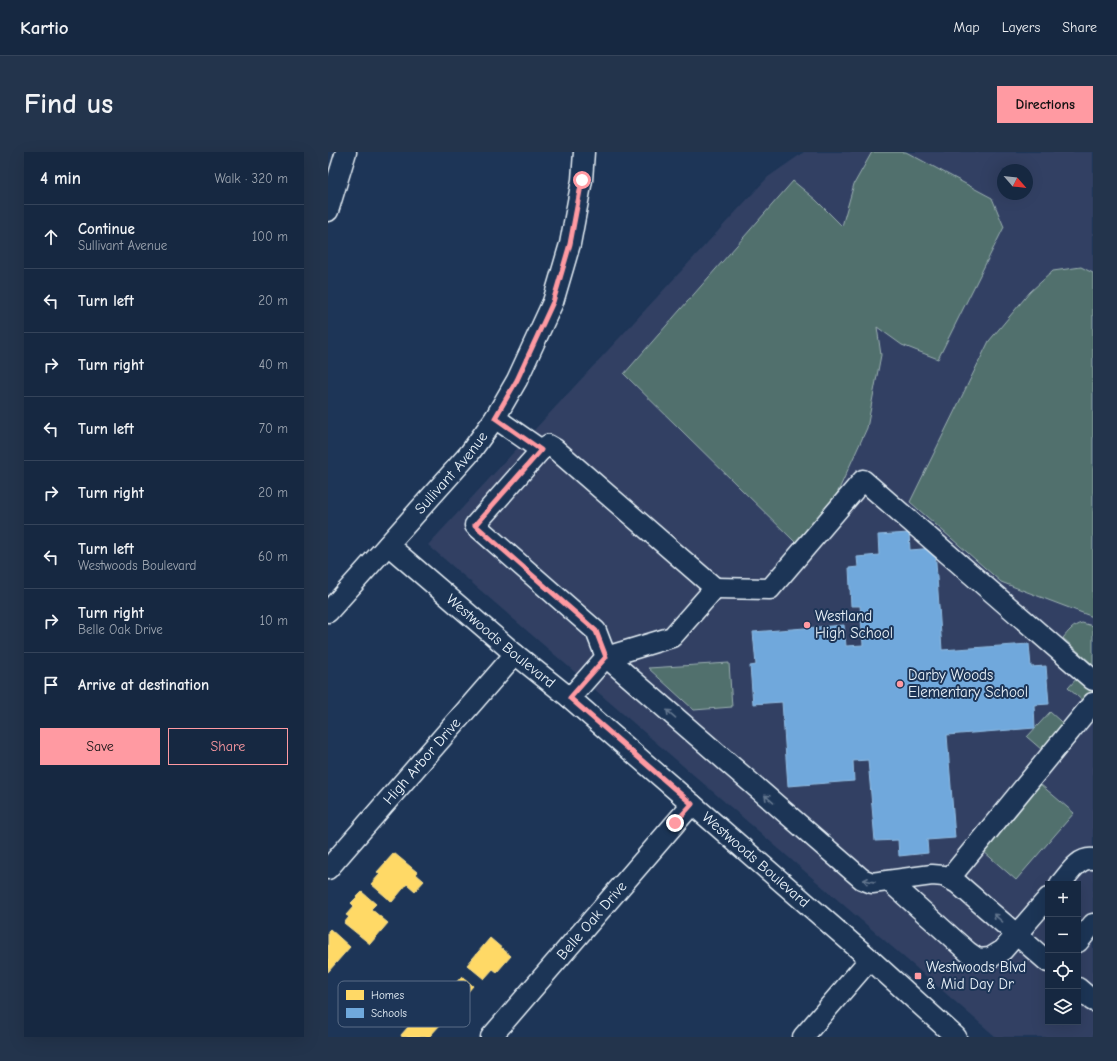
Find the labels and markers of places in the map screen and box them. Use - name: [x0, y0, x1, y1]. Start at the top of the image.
- place label: Westland High School: [815, 607, 893, 642]
- marker: Westland High School: [802, 620, 812, 630]
- place label: Darby Woods Elementary School: [908, 666, 1028, 701]
- marker: Darby Woods Elementary School: [895, 679, 905, 689]
- place label: Westwoods Blvd & Mid Day Dr: [926, 958, 1026, 993]
- marker: Westwoods Blvd & Mid Day Dr: [913, 971, 923, 981]

